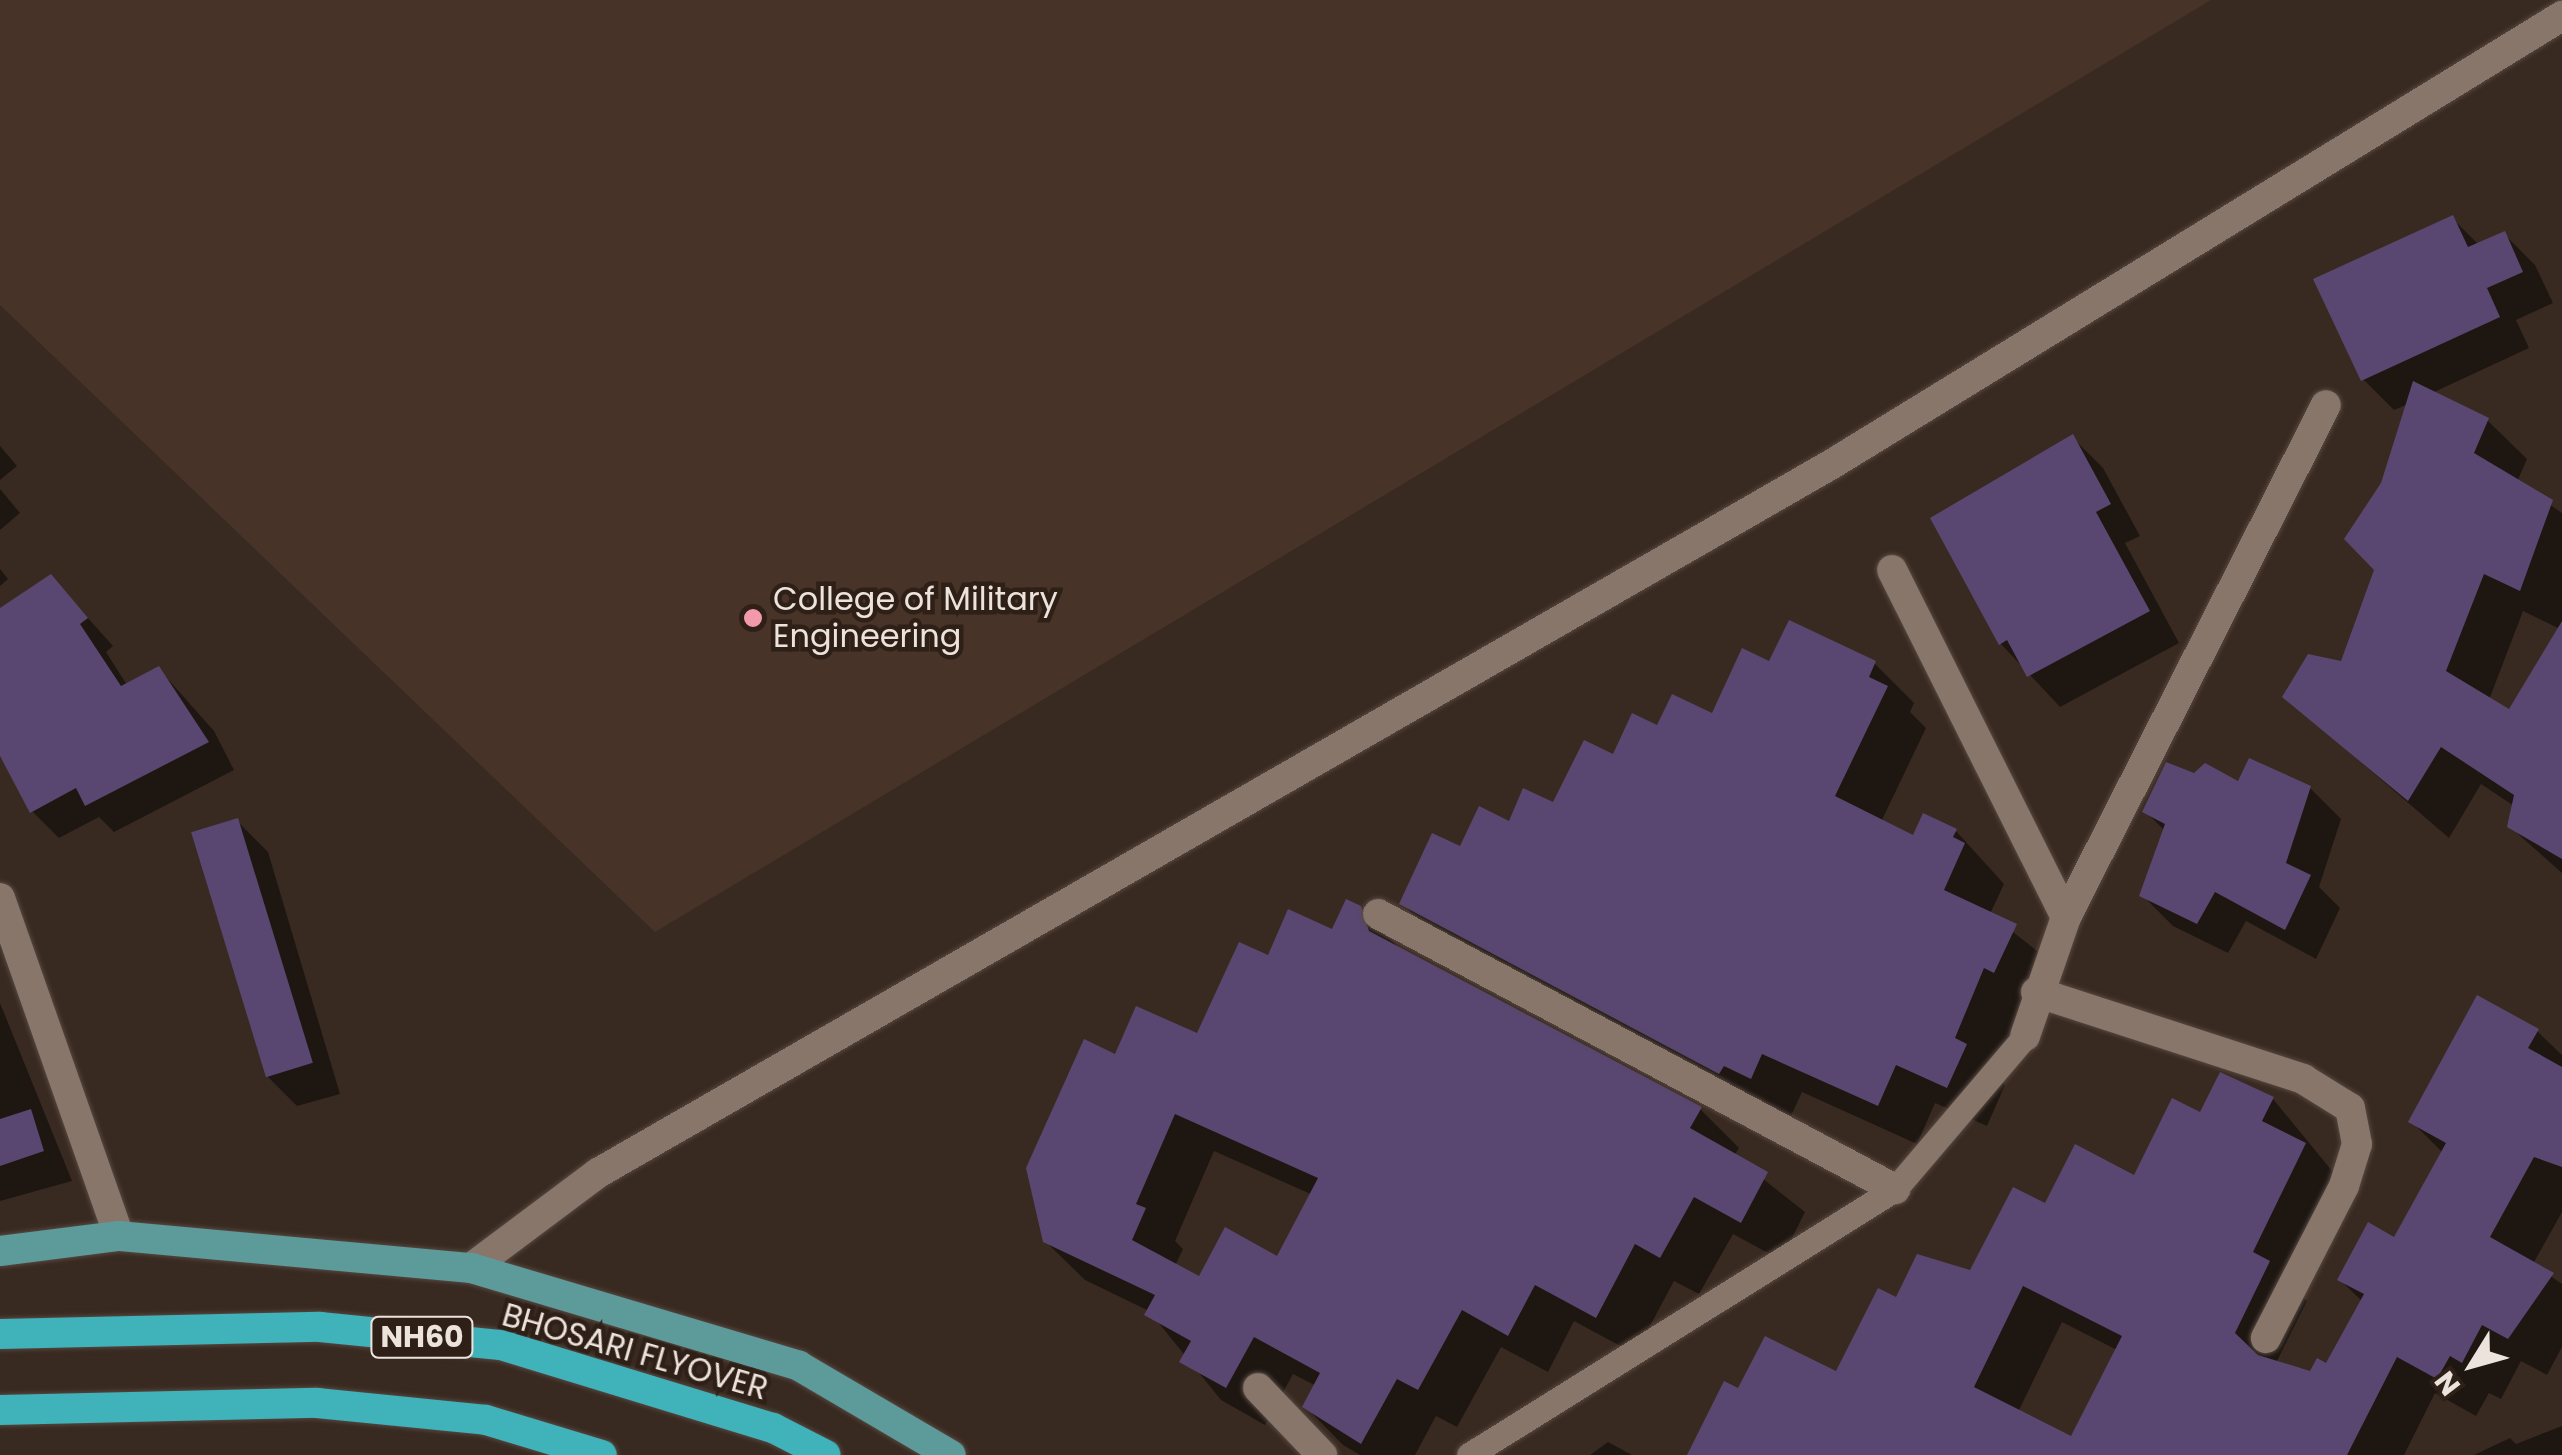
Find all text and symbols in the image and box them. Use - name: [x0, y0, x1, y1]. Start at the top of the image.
- place label: College of Military Engineering: [773, 581, 1058, 656]
- marker: College of Military Engineering: [742, 607, 764, 629]
- street label: BHOSARI FLYOVER: [498, 1296, 772, 1408]
- road number: NH60: [370, 1312, 474, 1362]
- north arrow: [2422, 1315, 2522, 1415]
- text: N: [2426, 1363, 2470, 1404]

